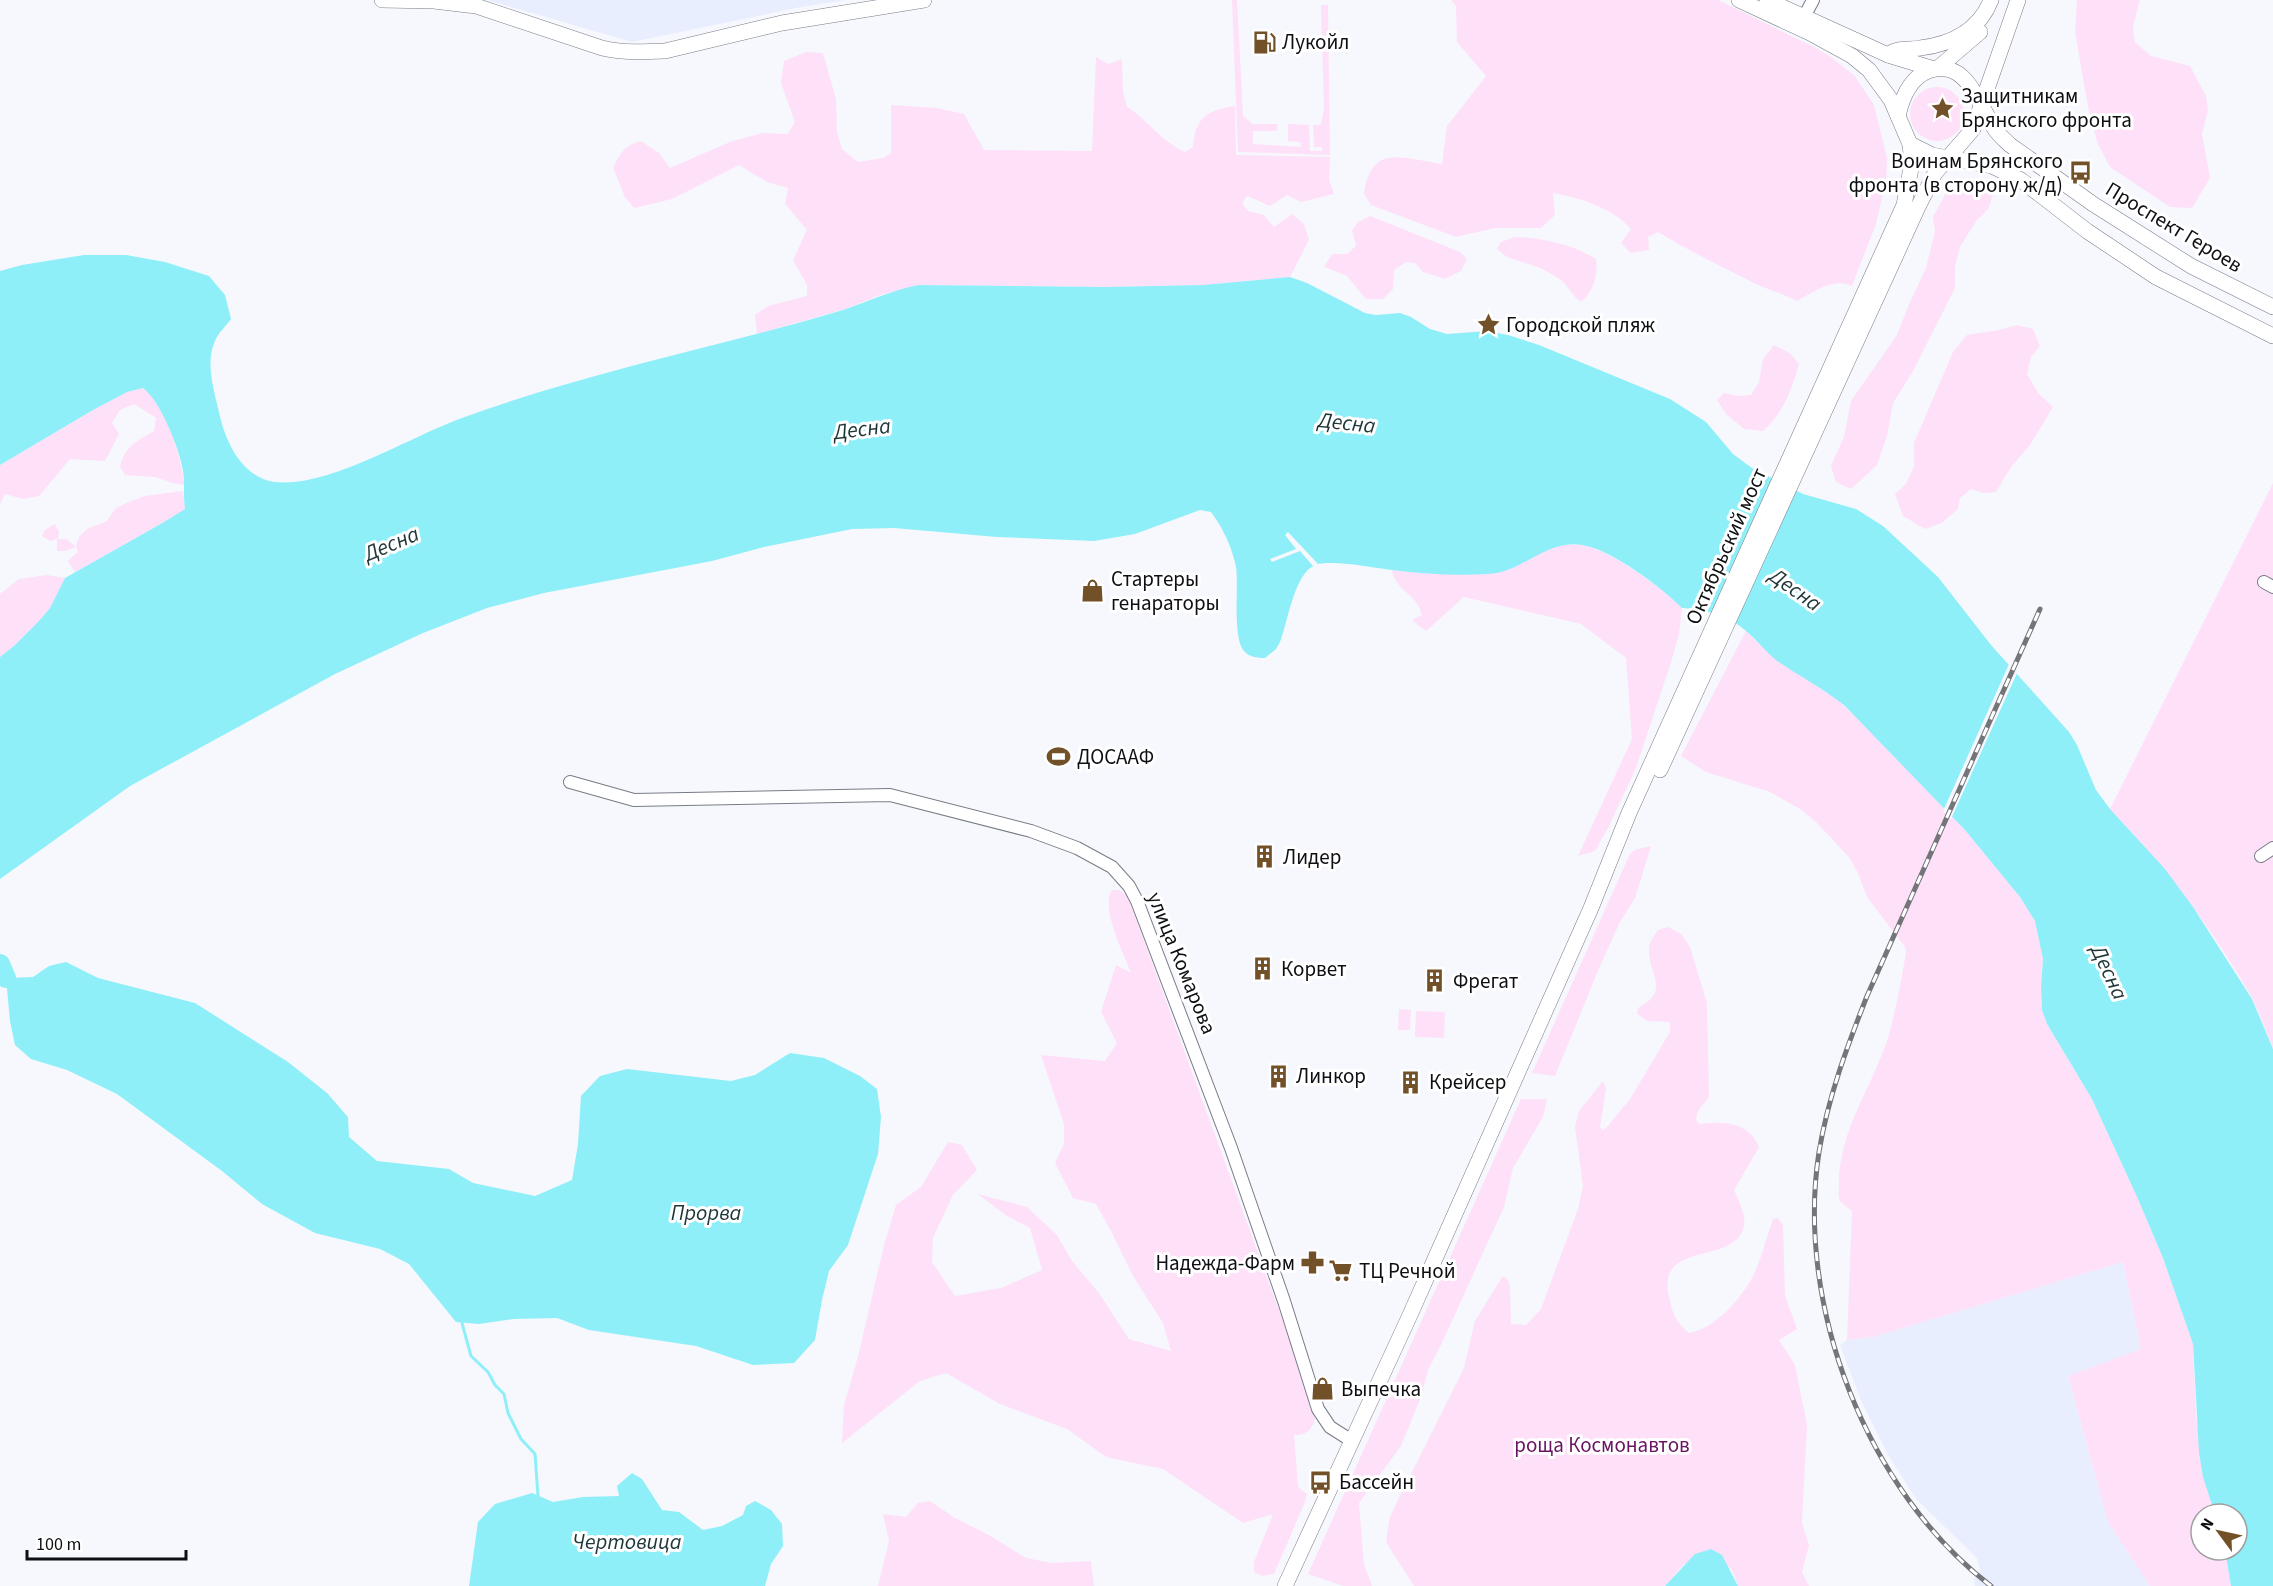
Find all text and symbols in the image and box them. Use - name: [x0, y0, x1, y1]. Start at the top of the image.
- place label: Лукойл: [1282, 27, 1349, 57]
- fuel station icon: Лукойл: [1251, 29, 1277, 55]
- place label: Защитникам Брянского фронта: [1961, 81, 2132, 135]
- place icon: Защитникам Брянского фронта: [1930, 95, 1956, 121]
- place label: Воинам Брянского фронта (в сторону ж/д): [1849, 146, 2063, 200]
- bus stop icon: Воинам Брянского фронта (в сторону ж/д): [2068, 160, 2094, 186]
- street label: Проспект Героев: [2100, 174, 2248, 280]
- place label: Городской пляж: [1506, 310, 1655, 340]
- place icon: Городской пляж: [1475, 312, 1501, 338]
- water label: Десна: [1315, 404, 1377, 442]
- water label: Десна: [830, 410, 893, 449]
- street label: Октябрьский мост: [1678, 463, 1774, 629]
- water label: Десна: [357, 518, 424, 571]
- water label: Десна: [1761, 559, 1828, 620]
- place label: Стартеры генараторы: [1111, 564, 1220, 618]
- shop icon: Стартеры генараторы: [1080, 578, 1106, 604]
- place label: ДОСААФ: [1077, 742, 1154, 772]
- sports icon: ДОСААФ: [1046, 744, 1072, 770]
- place label: Лидер: [1283, 842, 1341, 872]
- building icon: Лидер: [1252, 844, 1278, 870]
- street label: улица Комарова: [1140, 887, 1224, 1039]
- water label: Десна: [2082, 938, 2136, 1005]
- place label: Корвет: [1281, 954, 1347, 984]
- building icon: Корвет: [1250, 956, 1276, 982]
- place label: Фрегат: [1453, 966, 1519, 996]
- building icon: Фрегат: [1422, 968, 1448, 994]
- place label: Линкор: [1296, 1061, 1366, 1091]
- building icon: Линкор: [1265, 1063, 1291, 1089]
- place label: Крейсер: [1429, 1067, 1506, 1097]
- building icon: Крейсер: [1398, 1069, 1424, 1095]
- water label: Прорва: [671, 1197, 742, 1229]
- place label: Надежда-Фарм: [1155, 1248, 1295, 1278]
- pharmacy icon: Надежда-Фарм: [1300, 1250, 1326, 1276]
- place label: ТЦ Речной: [1359, 1256, 1456, 1286]
- supermarket icon: ТЦ Речной: [1328, 1258, 1354, 1284]
- place label: Выпечка: [1341, 1374, 1421, 1404]
- shop icon: Выпечка: [1310, 1376, 1336, 1402]
- park label: роща Космонавтов: [1514, 1430, 1690, 1460]
- place label: Бассейн: [1339, 1467, 1414, 1497]
- bus stop icon: Бассейн: [1308, 1469, 1334, 1495]
- north arrow: [2189, 1502, 2249, 1562]
- text: N: [2195, 1514, 2219, 1535]
- scale bar: [27, 1523, 186, 1561]
- water label: Чертовица: [572, 1526, 682, 1558]
- text: 100 m: [36, 1532, 81, 1557]

